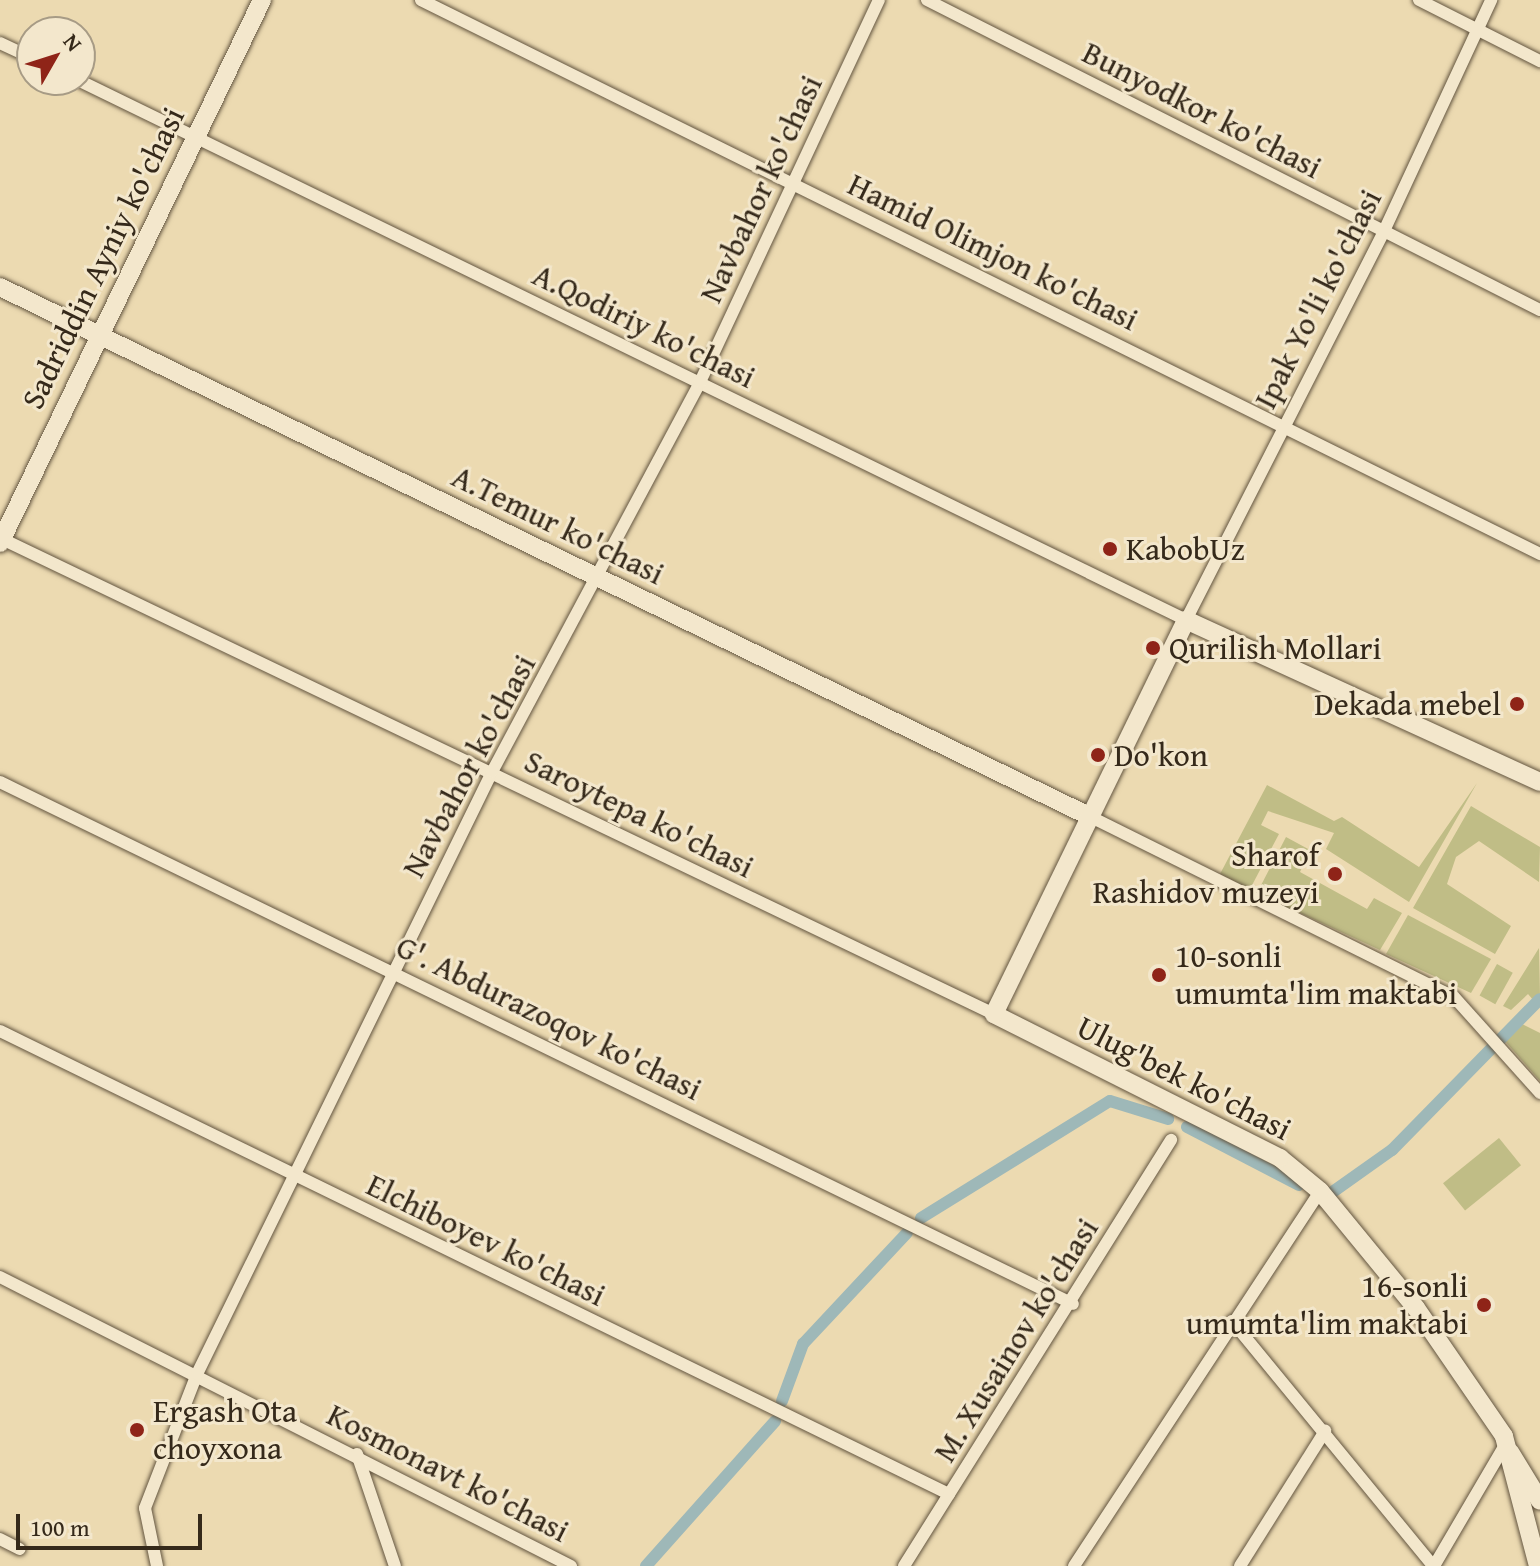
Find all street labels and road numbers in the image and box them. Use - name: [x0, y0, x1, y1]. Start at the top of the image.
- street label: Bunyodkor ko'chasi: [1076, 33, 1328, 187]
- street label: Navbahor ko'chasi: [692, 69, 830, 309]
- street label: Sadriddin Ayniy ko'chasi: [13, 101, 193, 415]
- street label: Hamid Olimjon ko'chasi: [842, 165, 1144, 339]
- street label: Ipak Yo'li ko'chasi: [1246, 183, 1390, 415]
- street label: A.Qodiriy ko'chasi: [526, 256, 762, 396]
- street label: A.Temur ko'chasi: [446, 457, 670, 593]
- street label: Navbahor ko'chasi: [394, 648, 544, 884]
- street label: Saroytepa ko'chasi: [518, 742, 760, 886]
- street label: G'. Abdurazoqov ko'chasi: [390, 927, 708, 1109]
- street label: Ulug'bek ko'chasi: [1071, 1008, 1297, 1148]
- street label: Elchiboyev ko'chasi: [360, 1166, 612, 1314]
- street label: M. Xusainov ko'chasi: [925, 1211, 1107, 1469]
- street label: Kosmonavt ko'chasi: [321, 1396, 575, 1550]

